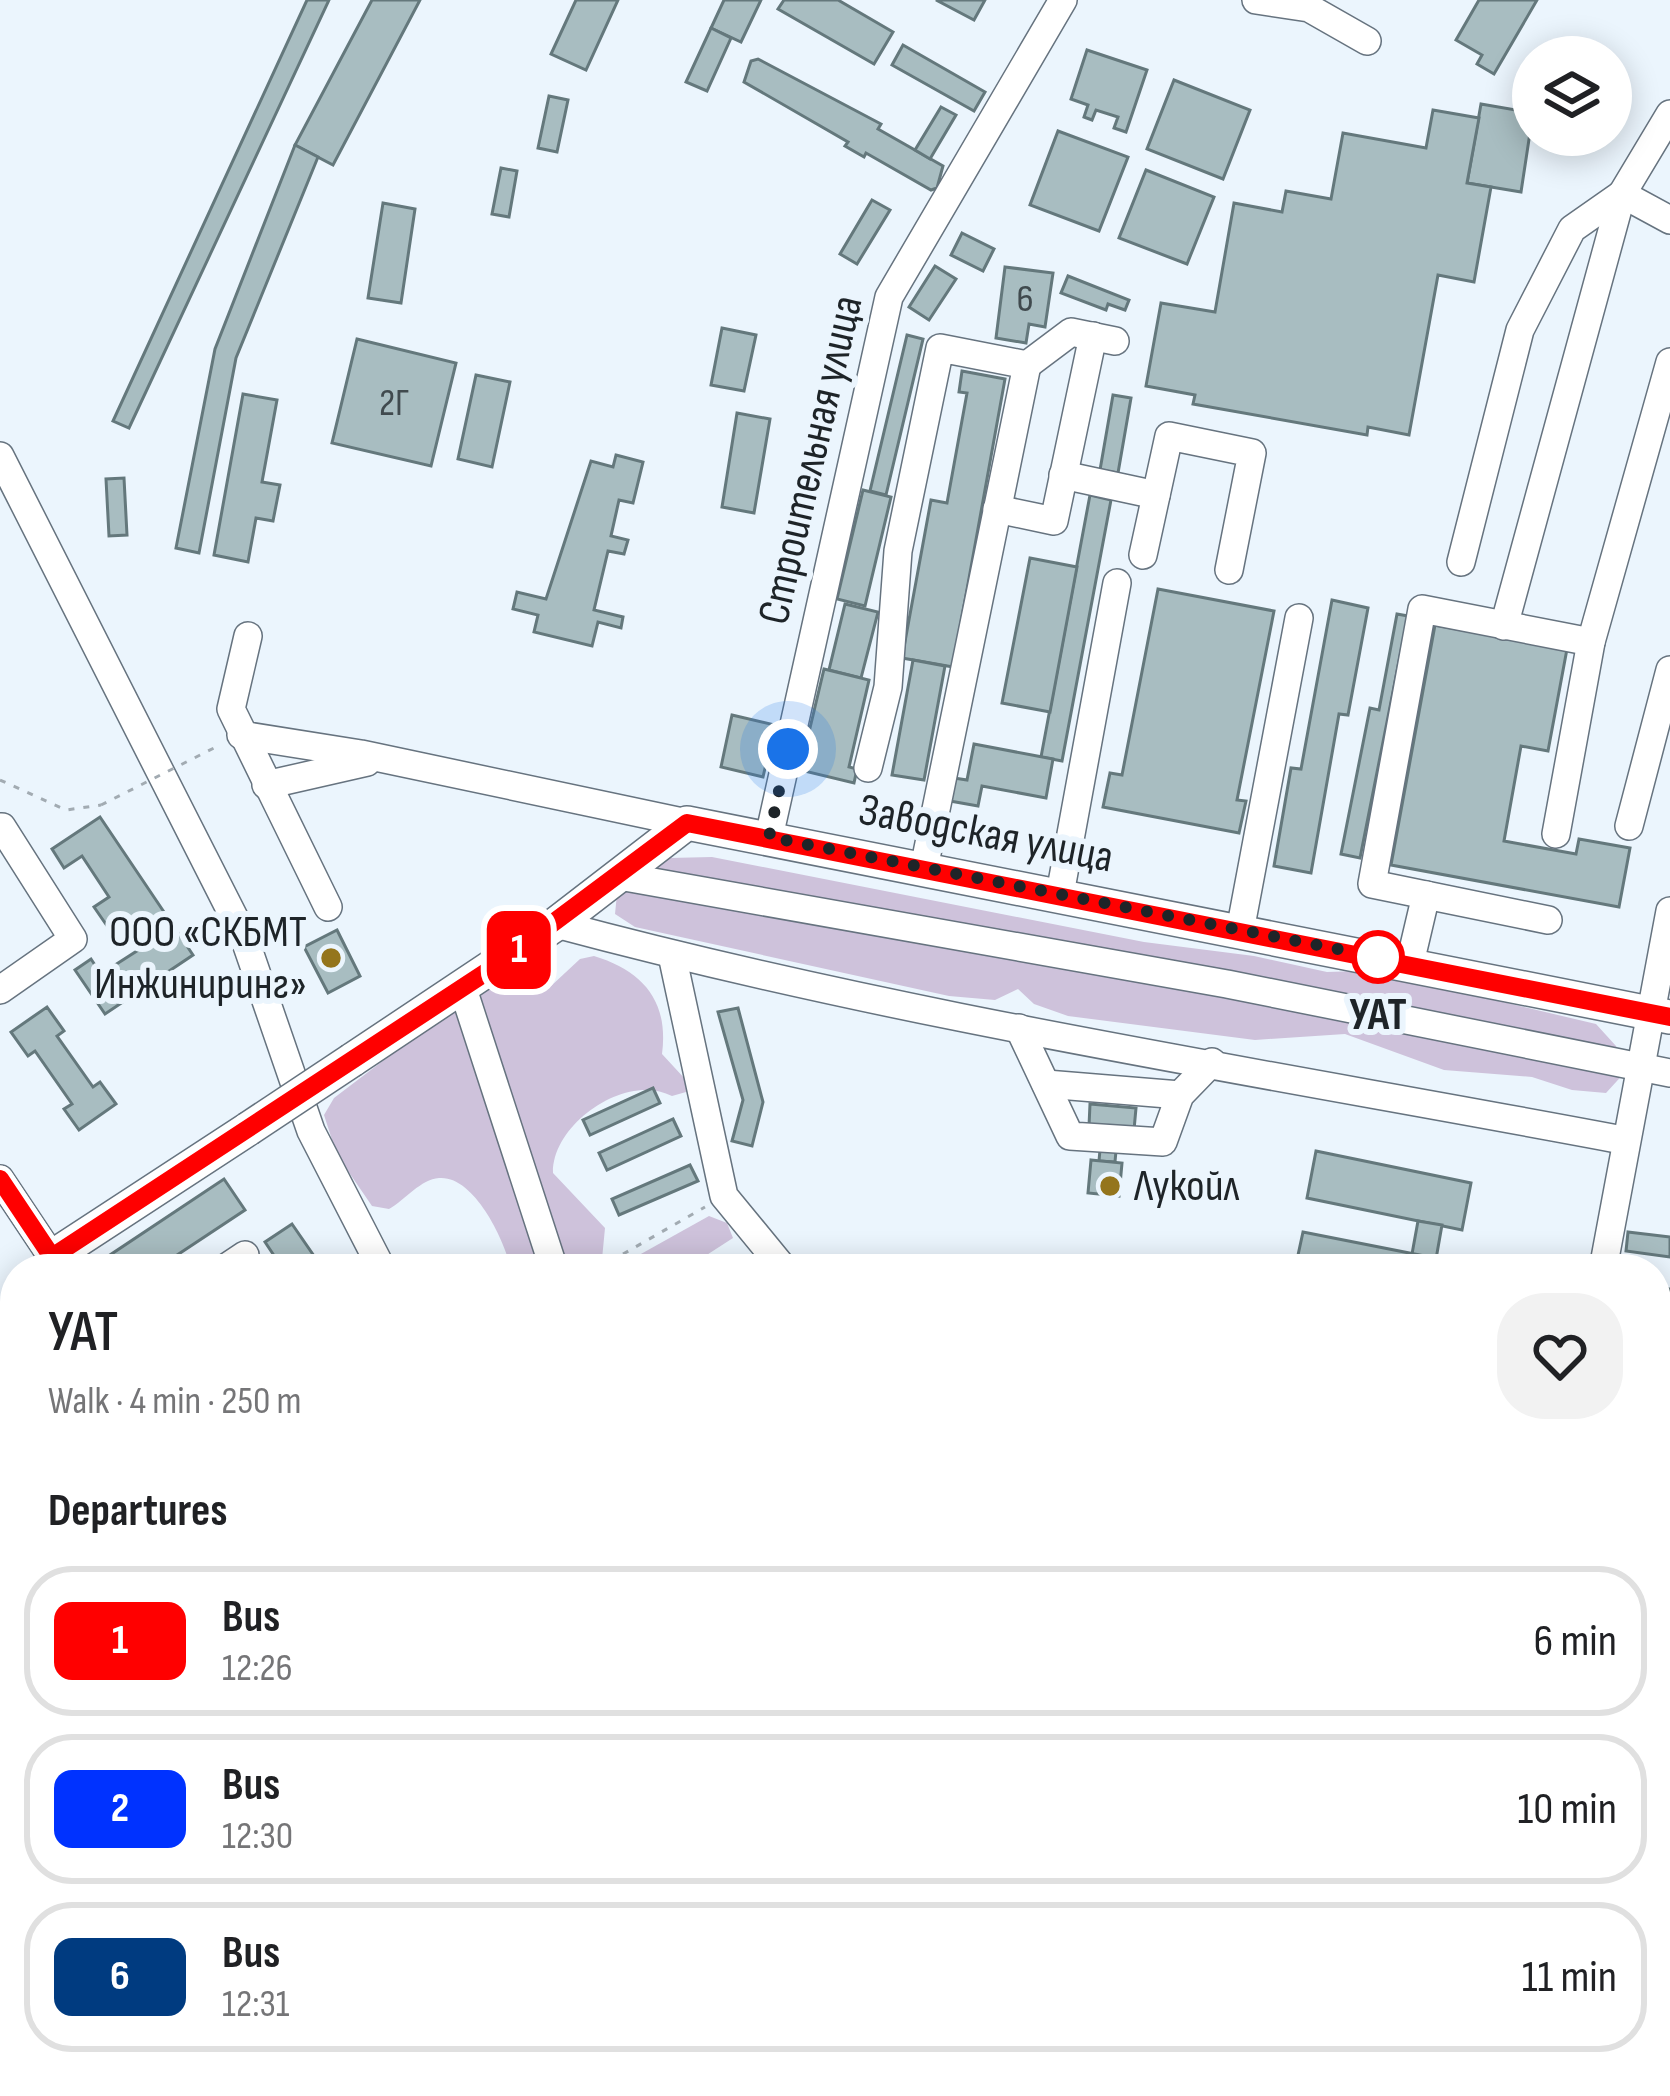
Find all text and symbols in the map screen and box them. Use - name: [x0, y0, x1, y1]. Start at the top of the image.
- map controls: [1512, 36, 1632, 156]
- button: layers: [1512, 36, 1632, 156]
- house number: 6: [1016, 276, 1034, 323]
- street label: Строительная улица: [746, 290, 876, 630]
- house number: 2Г: [379, 380, 409, 427]
- your location: [758, 719, 818, 779]
- street label: Заводская улица: [854, 782, 1118, 886]
- place label: ООО «СКБМТ Инжиниринг»: [94, 905, 307, 1012]
- line badge: 1: [480, 911, 558, 989]
- text: 1: [511, 924, 527, 975]
- marker: УАТ: [1353, 932, 1403, 982]
- marker: ООО «СКБМТ Инжиниринг»: [318, 945, 344, 971]
- place label: УАТ: [1349, 988, 1407, 1043]
- place label: Лукойл: [1133, 1159, 1240, 1214]
- marker: Лукойл: [1097, 1173, 1123, 1199]
- button: heart: [1497, 1293, 1623, 1419]
- text: УАТ: [48, 1299, 118, 1367]
- text: Walk · 4 min · 250 m: [48, 1378, 302, 1425]
- text: Departures: [48, 1484, 227, 1539]
- text: Bus: [222, 1590, 280, 1645]
- text: 6 min: [1534, 1614, 1617, 1669]
- text: 1: [112, 1615, 128, 1666]
- text: 12:26: [222, 1645, 293, 1692]
- text: Bus: [222, 1758, 280, 1813]
- text: 10 min: [1518, 1782, 1617, 1837]
- text: 2: [111, 1783, 129, 1834]
- text: 12:30: [222, 1813, 293, 1860]
- text: Bus: [222, 1926, 280, 1981]
- text: 11 min: [1522, 1950, 1617, 2005]
- text: 6: [110, 1951, 130, 2002]
- text: 12:31: [222, 1981, 290, 2028]

